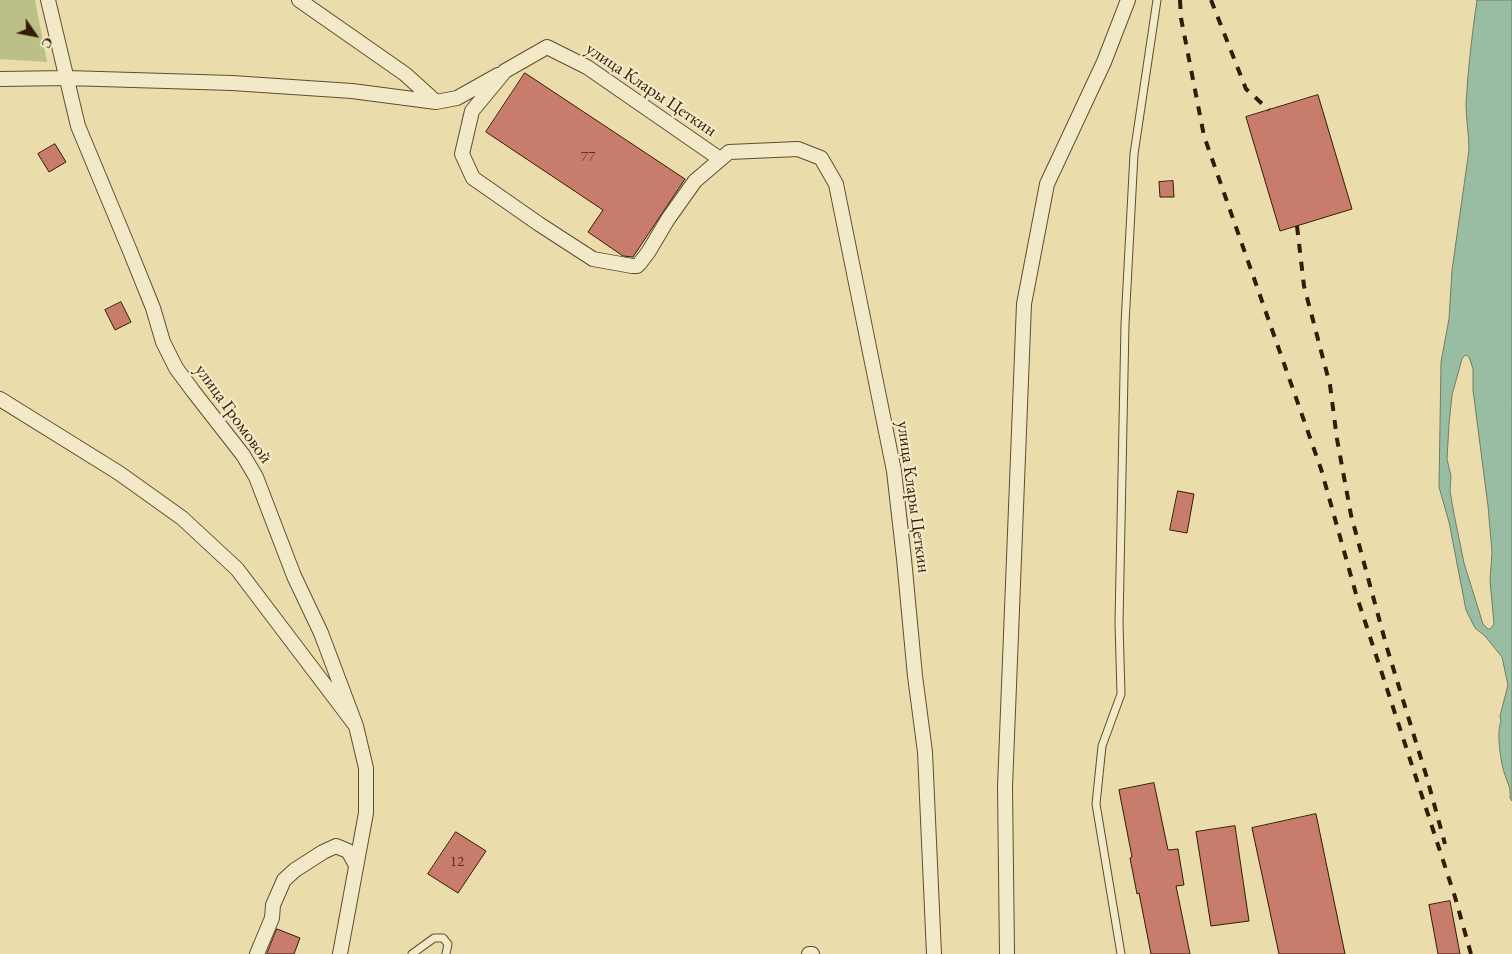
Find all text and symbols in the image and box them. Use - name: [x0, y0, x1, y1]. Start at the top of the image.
- north arrow: [10, 10, 60, 60]
- text: С: [37, 34, 58, 52]
- street label: улица Клары Цеткин: [581, 38, 721, 142]
- house number: 77: [581, 148, 595, 166]
- street label: улица Громовой: [190, 360, 276, 468]
- street label: улица Клары Цеткин: [892, 420, 934, 574]
- house number: 12: [450, 853, 464, 871]

